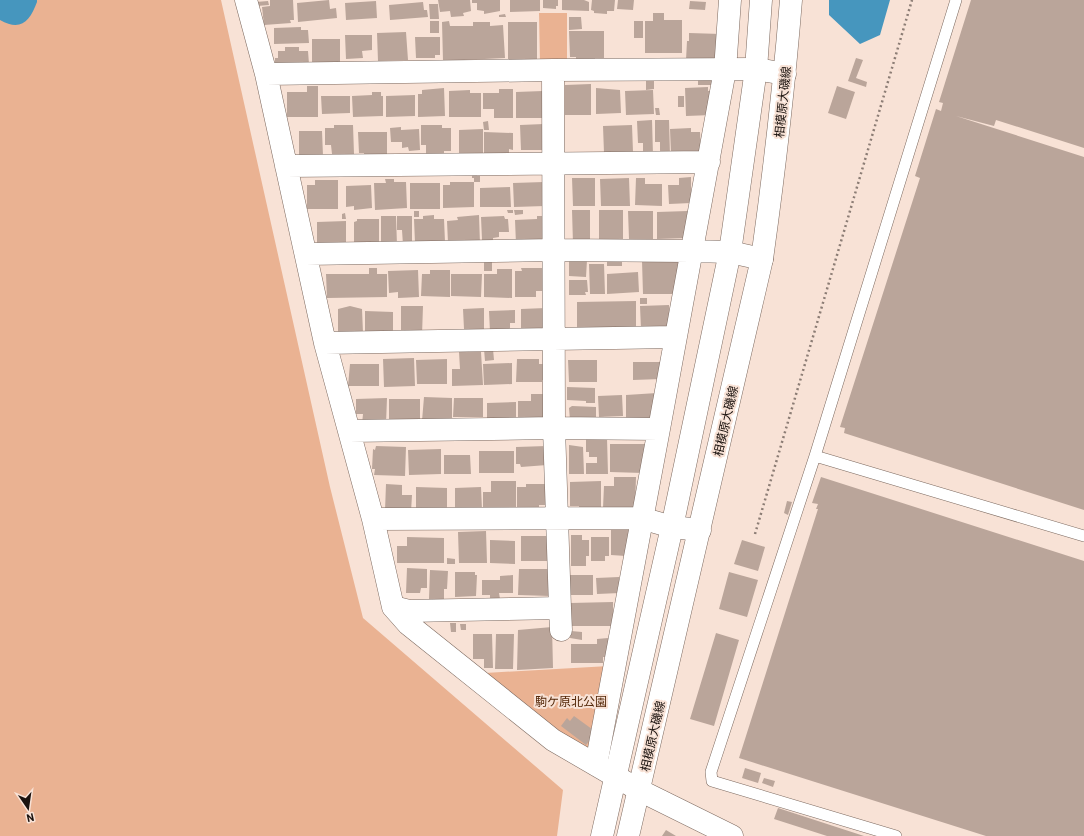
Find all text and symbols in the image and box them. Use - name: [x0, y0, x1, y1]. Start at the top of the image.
- street label: 相模原大磯線: [771, 65, 793, 139]
- street label: 相模原大磯線: [710, 384, 740, 458]
- park label: 駒ケ原北公園: [535, 694, 607, 708]
- street label: 相模原大磯線: [637, 699, 667, 773]
- north arrow: [8, 788, 48, 828]
- text: N: [25, 811, 35, 825]

